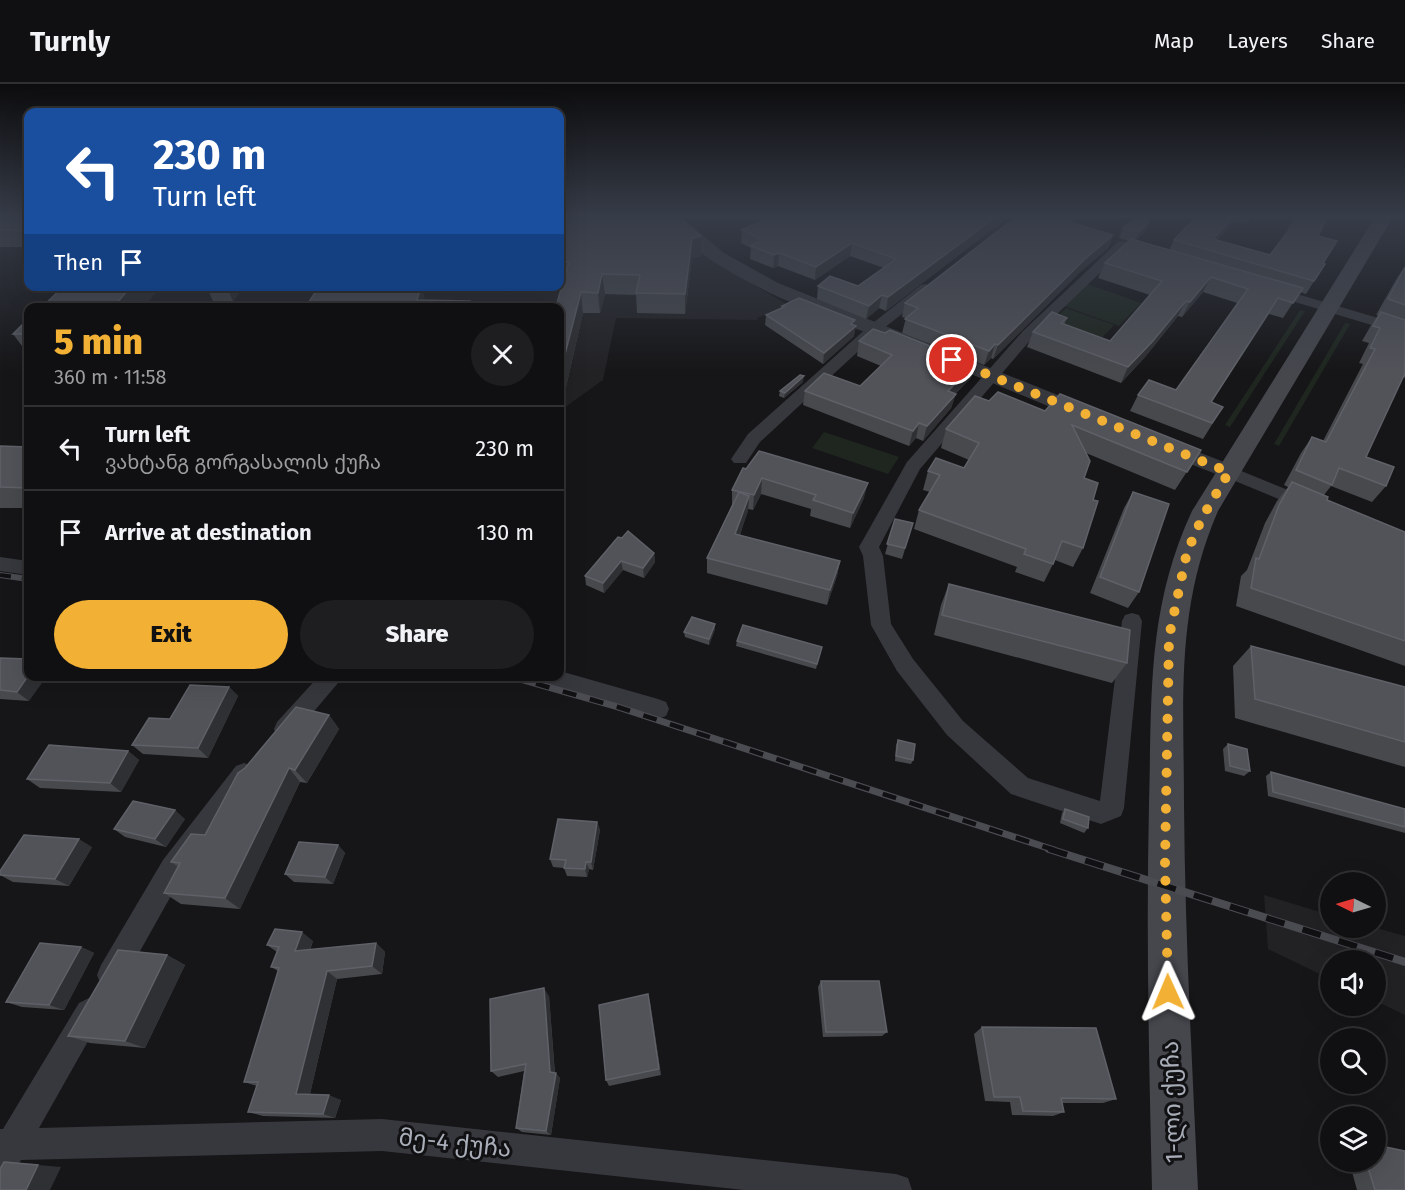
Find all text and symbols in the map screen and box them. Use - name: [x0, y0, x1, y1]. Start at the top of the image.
- text: Turnly: [30, 25, 110, 58]
- text: Map: [1154, 28, 1194, 54]
- text: Layers: [1227, 28, 1288, 54]
- text: Share: [1321, 28, 1375, 54]
- text: 230 m: [153, 130, 266, 180]
- icon: left: [54, 132, 132, 210]
- text: Turn left: [153, 181, 256, 213]
- icon: arrive: [115, 246, 148, 279]
- text: Then: [54, 249, 103, 276]
- text: 5 min: [54, 320, 143, 364]
- button: close: [471, 323, 534, 386]
- pin: [926, 334, 977, 385]
- icon: arrive: [935, 343, 968, 376]
- text: 360 m · 11:58: [54, 365, 167, 389]
- text: Turn left: [105, 421, 190, 448]
- icon: left: [54, 432, 87, 465]
- text: 230 m: [475, 435, 534, 462]
- text: ვახტანგ გორგასალის ქუჩა: [105, 450, 381, 474]
- icon: arrive: [54, 516, 87, 549]
- text: Arrive at destination: [105, 519, 312, 546]
- text: 130 m: [477, 519, 534, 546]
- button: Exit: [54, 600, 288, 669]
- button: Share: [300, 600, 534, 669]
- north arrow: [1320, 872, 1386, 938]
- map controls: [1320, 872, 1386, 1172]
- button: sound: [1320, 950, 1386, 1016]
- position arrow: [1136, 960, 1200, 1024]
- button: search: [1320, 1028, 1386, 1094]
- street label: 1-ლი ქუჩა: [1156, 1040, 1188, 1164]
- button: layers: [1320, 1106, 1386, 1172]
- street label: მე-4 ქუჩა: [397, 1123, 513, 1163]

